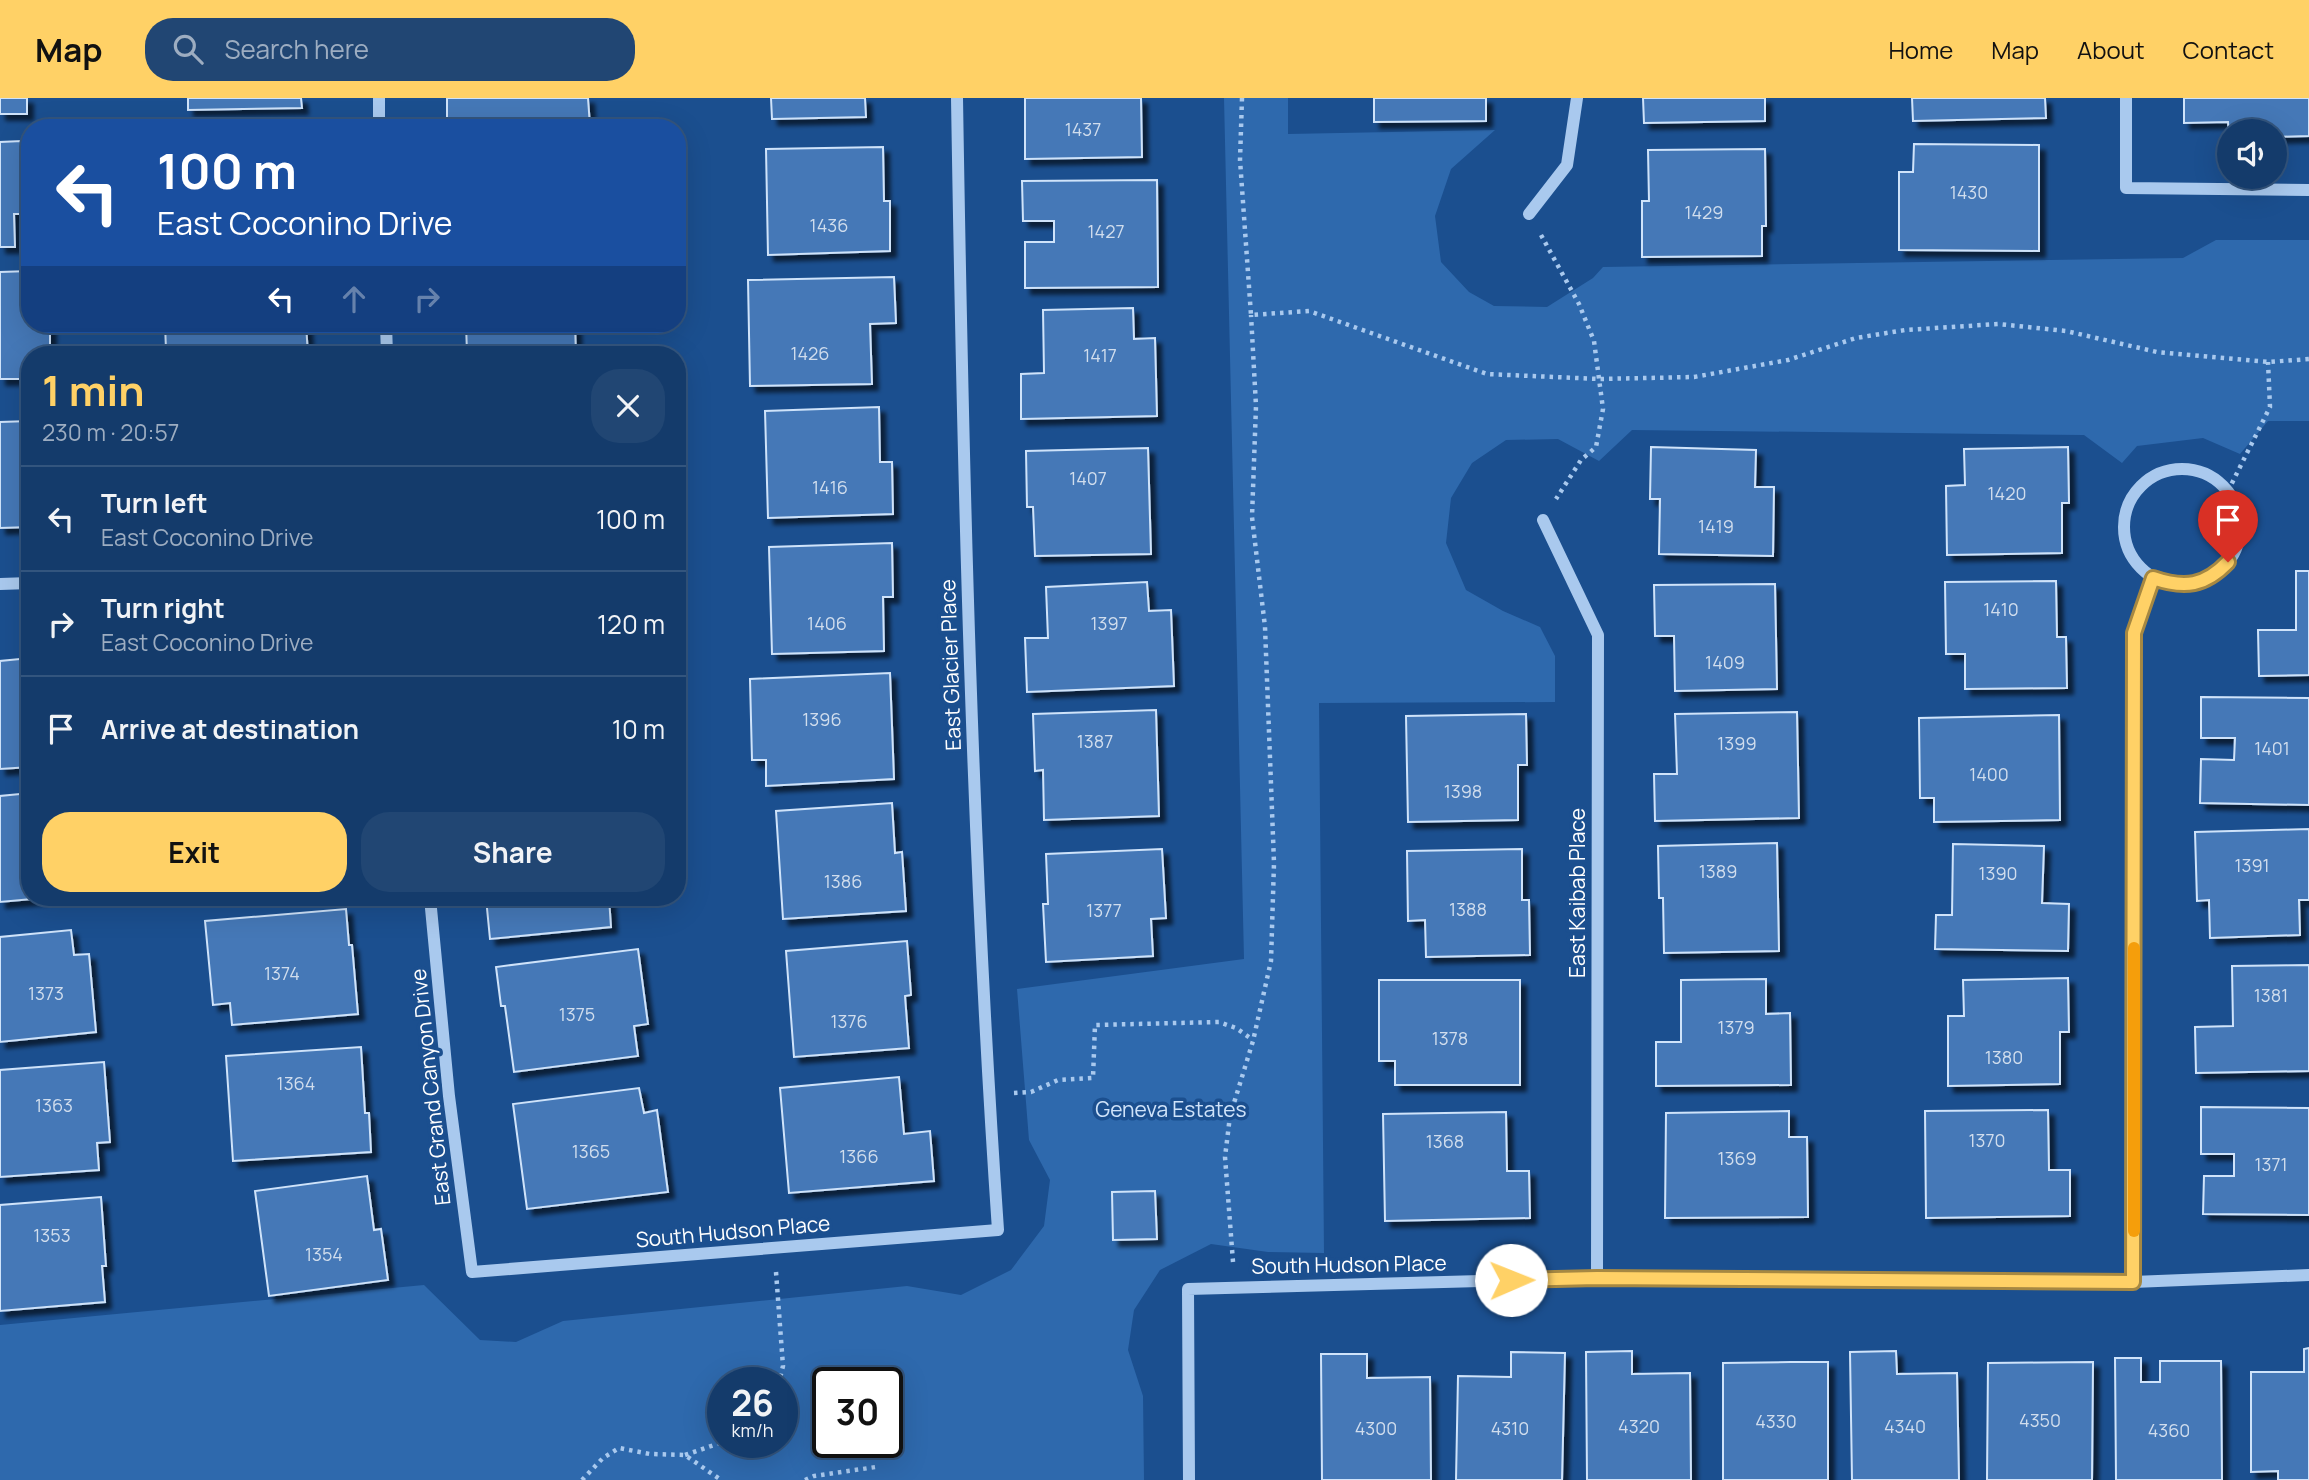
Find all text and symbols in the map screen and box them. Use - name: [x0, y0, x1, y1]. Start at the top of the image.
- search box: [145, 18, 635, 81]
- text: Map: [35, 27, 103, 72]
- icon: search: [169, 30, 207, 68]
- text: Search here: [225, 31, 369, 67]
- text: Home: [1888, 33, 1953, 66]
- text: Map: [1991, 33, 2039, 66]
- text: About: [2077, 33, 2145, 66]
- text: Contact: [2183, 33, 2274, 66]
- house number: 1437: [1065, 117, 1101, 141]
- map controls: [2217, 119, 2287, 189]
- button: sound: [2217, 119, 2287, 189]
- text: 100 m: [157, 137, 297, 204]
- icon: left: [42, 147, 133, 238]
- house number: 1430: [1950, 180, 1988, 204]
- house number: 1429: [1684, 200, 1724, 224]
- text: East Coconino Drive: [157, 201, 453, 245]
- house number: 1436: [810, 213, 848, 237]
- house number: 1427: [1088, 219, 1124, 243]
- icon: left: [262, 280, 300, 318]
- icon: ahead: [335, 280, 373, 318]
- icon: right: [408, 280, 446, 318]
- house number: 1426: [790, 341, 830, 365]
- house number: 1417: [1083, 343, 1117, 367]
- text: 1 min: [42, 361, 145, 419]
- button: close: [591, 369, 665, 443]
- text: 230 m · 20:57: [42, 416, 179, 448]
- house number: 1407: [1069, 466, 1107, 490]
- house number: 1416: [812, 475, 848, 499]
- house number: 1420: [1988, 481, 2026, 505]
- text: Turn left: [101, 485, 208, 521]
- pin: [2198, 490, 2258, 562]
- icon: left: [42, 500, 80, 538]
- text: 100 m: [596, 501, 665, 537]
- icon: arrive: [2209, 501, 2247, 539]
- house number: 1419: [1698, 514, 1734, 538]
- text: East Coconino Drive: [101, 521, 313, 553]
- street label: East Glacier Place: [933, 579, 967, 751]
- text: Turn right: [101, 590, 225, 626]
- house number: 1410: [1983, 597, 2019, 621]
- icon: right: [42, 605, 80, 643]
- text: 120 m: [597, 606, 665, 642]
- house number: 1406: [807, 611, 847, 635]
- house number: 1397: [1091, 611, 1127, 635]
- text: East Coconino Drive: [101, 626, 313, 658]
- house number: 1409: [1705, 650, 1745, 674]
- house number: 1396: [802, 707, 842, 731]
- icon: arrive: [42, 710, 80, 748]
- text: Arrive at destination: [101, 711, 359, 747]
- text: 10 m: [612, 711, 665, 747]
- house number: 1387: [1077, 729, 1113, 753]
- house number: 1399: [1717, 731, 1757, 755]
- house number: 1401: [2254, 736, 2290, 760]
- house number: 1400: [1969, 762, 2009, 786]
- house number: 1398: [1444, 779, 1482, 803]
- street label: East Kaibab Place: [1563, 808, 1591, 978]
- button: Exit: [42, 812, 347, 892]
- button: Share: [361, 812, 665, 892]
- house number: 1391: [2234, 853, 2270, 877]
- house number: 1389: [1699, 859, 1737, 883]
- house number: 1390: [1978, 861, 2018, 885]
- house number: 1386: [824, 869, 862, 893]
- house number: 1388: [1449, 897, 1487, 921]
- house number: 1377: [1086, 898, 1122, 922]
- house number: 1374: [264, 961, 300, 985]
- street label: East Grand Canyon Drive: [404, 968, 456, 1207]
- house number: 1373: [28, 981, 64, 1005]
- house number: 1381: [2254, 983, 2288, 1007]
- house number: 1375: [559, 1002, 595, 1026]
- house number: 1376: [830, 1009, 868, 1033]
- house number: 1379: [1717, 1015, 1755, 1039]
- house number: 1378: [1432, 1026, 1468, 1050]
- house number: 1380: [1985, 1045, 2023, 1069]
- house number: 1364: [277, 1071, 315, 1095]
- house number: 1363: [35, 1093, 73, 1117]
- park label: Geneva Estates: [1095, 1095, 1247, 1123]
- house number: 1370: [1969, 1128, 2006, 1152]
- house number: 1368: [1426, 1129, 1464, 1153]
- house number: 1365: [572, 1139, 610, 1163]
- house number: 1366: [839, 1144, 879, 1168]
- house number: 1369: [1717, 1146, 1757, 1170]
- house number: 1371: [2254, 1152, 2288, 1176]
- street label: South Hudson Place: [634, 1209, 831, 1253]
- house number: 1353: [33, 1223, 71, 1247]
- house number: 1354: [305, 1242, 343, 1266]
- position arrow: [1474, 1243, 1548, 1317]
- street label: South Hudson Place: [1251, 1248, 1447, 1280]
- speed limit sign: 30: [812, 1367, 903, 1458]
- text: 26: [731, 1379, 774, 1427]
- house number: 4350: [2019, 1408, 2061, 1432]
- house number: 4330: [1755, 1409, 1797, 1433]
- house number: 4320: [1618, 1414, 1660, 1438]
- house number: 4340: [1884, 1414, 1926, 1438]
- house number: 4300: [1355, 1416, 1397, 1440]
- house number: 4310: [1491, 1416, 1529, 1440]
- text: km/h: [732, 1418, 773, 1442]
- house number: 4360: [2148, 1418, 2190, 1442]

